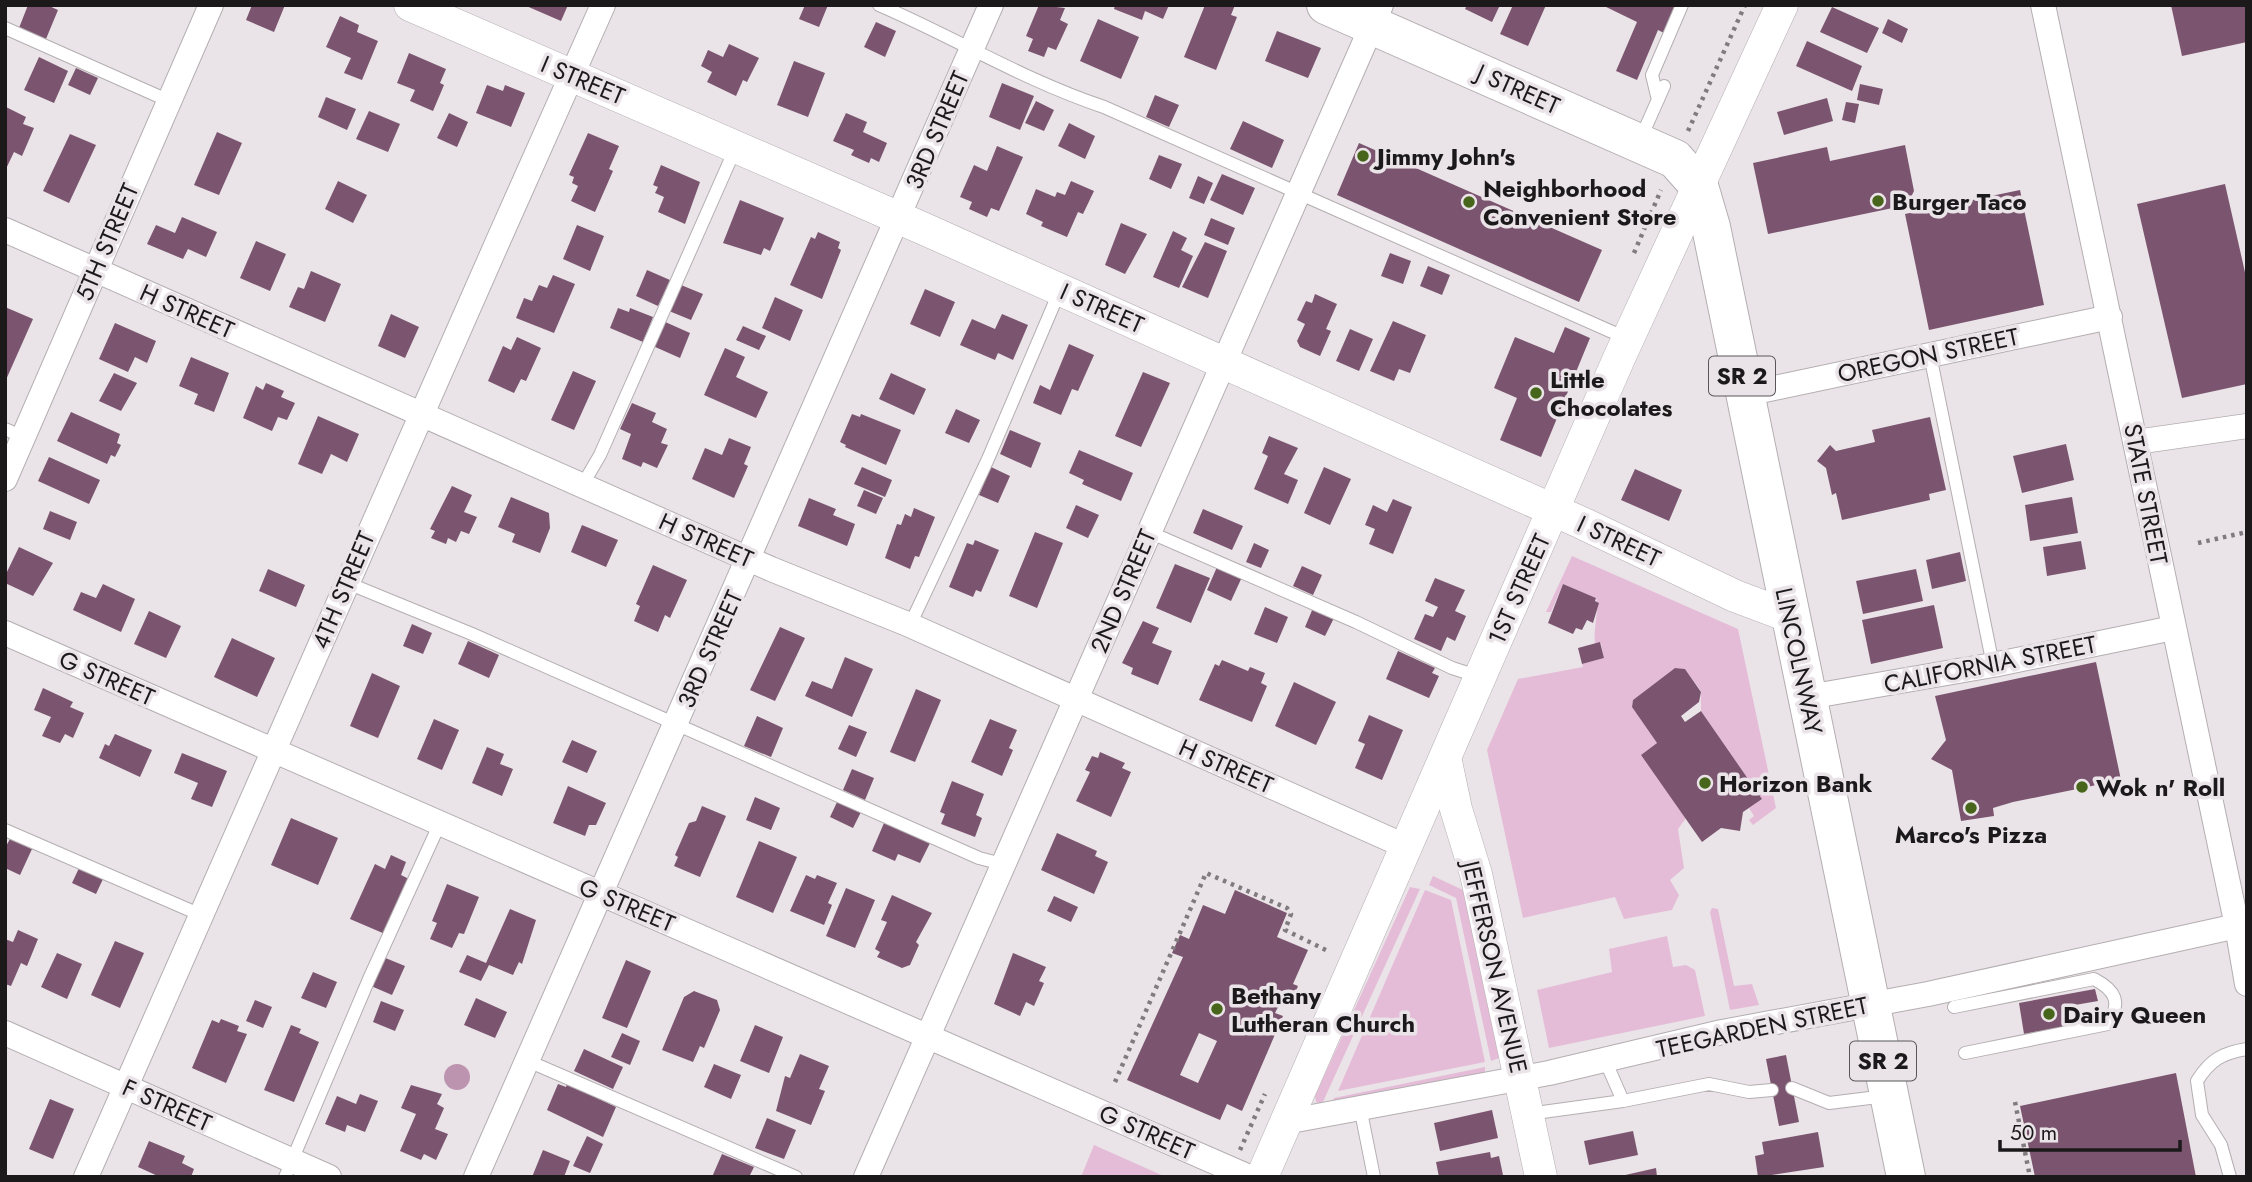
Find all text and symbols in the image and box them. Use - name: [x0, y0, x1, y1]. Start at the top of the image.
- street label: I STREET: [535, 47, 631, 113]
- street label: J STREET: [1468, 54, 1565, 123]
- street label: 3RD STREET: [896, 65, 978, 195]
- place label: Jimmy John's: [1373, 139, 1515, 174]
- marker: Jimmy John's: [1355, 148, 1371, 164]
- place label: Neighborhood Convenient Store: [1483, 171, 1677, 234]
- street label: 5TH STREET: [67, 178, 147, 306]
- place label: Burger Taco: [1892, 184, 2027, 219]
- marker: Burger Taco: [1870, 193, 1886, 209]
- marker: Neighborhood Convenient Store: [1461, 194, 1477, 210]
- street label: I STREET: [1055, 274, 1149, 342]
- street label: H STREET: [134, 275, 240, 347]
- street label: OREGON STREET: [1834, 319, 2022, 391]
- road number: SR 2: [1709, 356, 1775, 396]
- place label: Little Chocolates: [1550, 362, 1672, 425]
- marker: Little Chocolates: [1528, 385, 1544, 401]
- street label: STATE STREET: [2115, 420, 2177, 568]
- street label: H STREET: [653, 504, 759, 576]
- street label: I STREET: [1572, 506, 1666, 576]
- street label: 2ND STREET: [1081, 524, 1165, 658]
- street label: 4TH STREET: [303, 526, 383, 654]
- street label: 1ST STREET: [1479, 528, 1559, 650]
- street label: LINCOLNWAY: [1766, 584, 1832, 738]
- street label: 3RD STREET: [669, 585, 751, 713]
- street label: CALIFORNIA STREET: [1881, 626, 2099, 702]
- street label: G STREET: [54, 641, 160, 715]
- street label: H STREET: [1173, 730, 1279, 802]
- place label: Horizon Bank: [1719, 766, 1873, 801]
- place label: Wok n' Roll: [2096, 770, 2225, 805]
- marker: Horizon Bank: [1697, 775, 1713, 791]
- marker: Wok n' Roll: [2074, 779, 2090, 795]
- marker: Marco's Pizza: [1963, 800, 1979, 816]
- place label: Marco's Pizza: [1895, 817, 2047, 852]
- street label: JEFFERSON AVENUE: [1453, 855, 1536, 1077]
- street label: G STREET: [574, 869, 680, 941]
- place label: Bethany Lutheran Church: [1231, 978, 1415, 1041]
- street label: TEEGARDEN STREET: [1653, 987, 1871, 1067]
- place label: Dairy Queen: [2063, 997, 2206, 1032]
- marker: Bethany Lutheran Church: [1209, 1001, 1225, 1017]
- marker: Dairy Queen: [2041, 1006, 2057, 1022]
- road number: SR 2: [1850, 1042, 1916, 1080]
- street label: F STREET: [117, 1070, 217, 1140]
- street label: G STREET: [1094, 1095, 1200, 1169]
- scale bar: [2000, 1108, 2180, 1152]
- text: 50 m: [2010, 1118, 2057, 1148]

